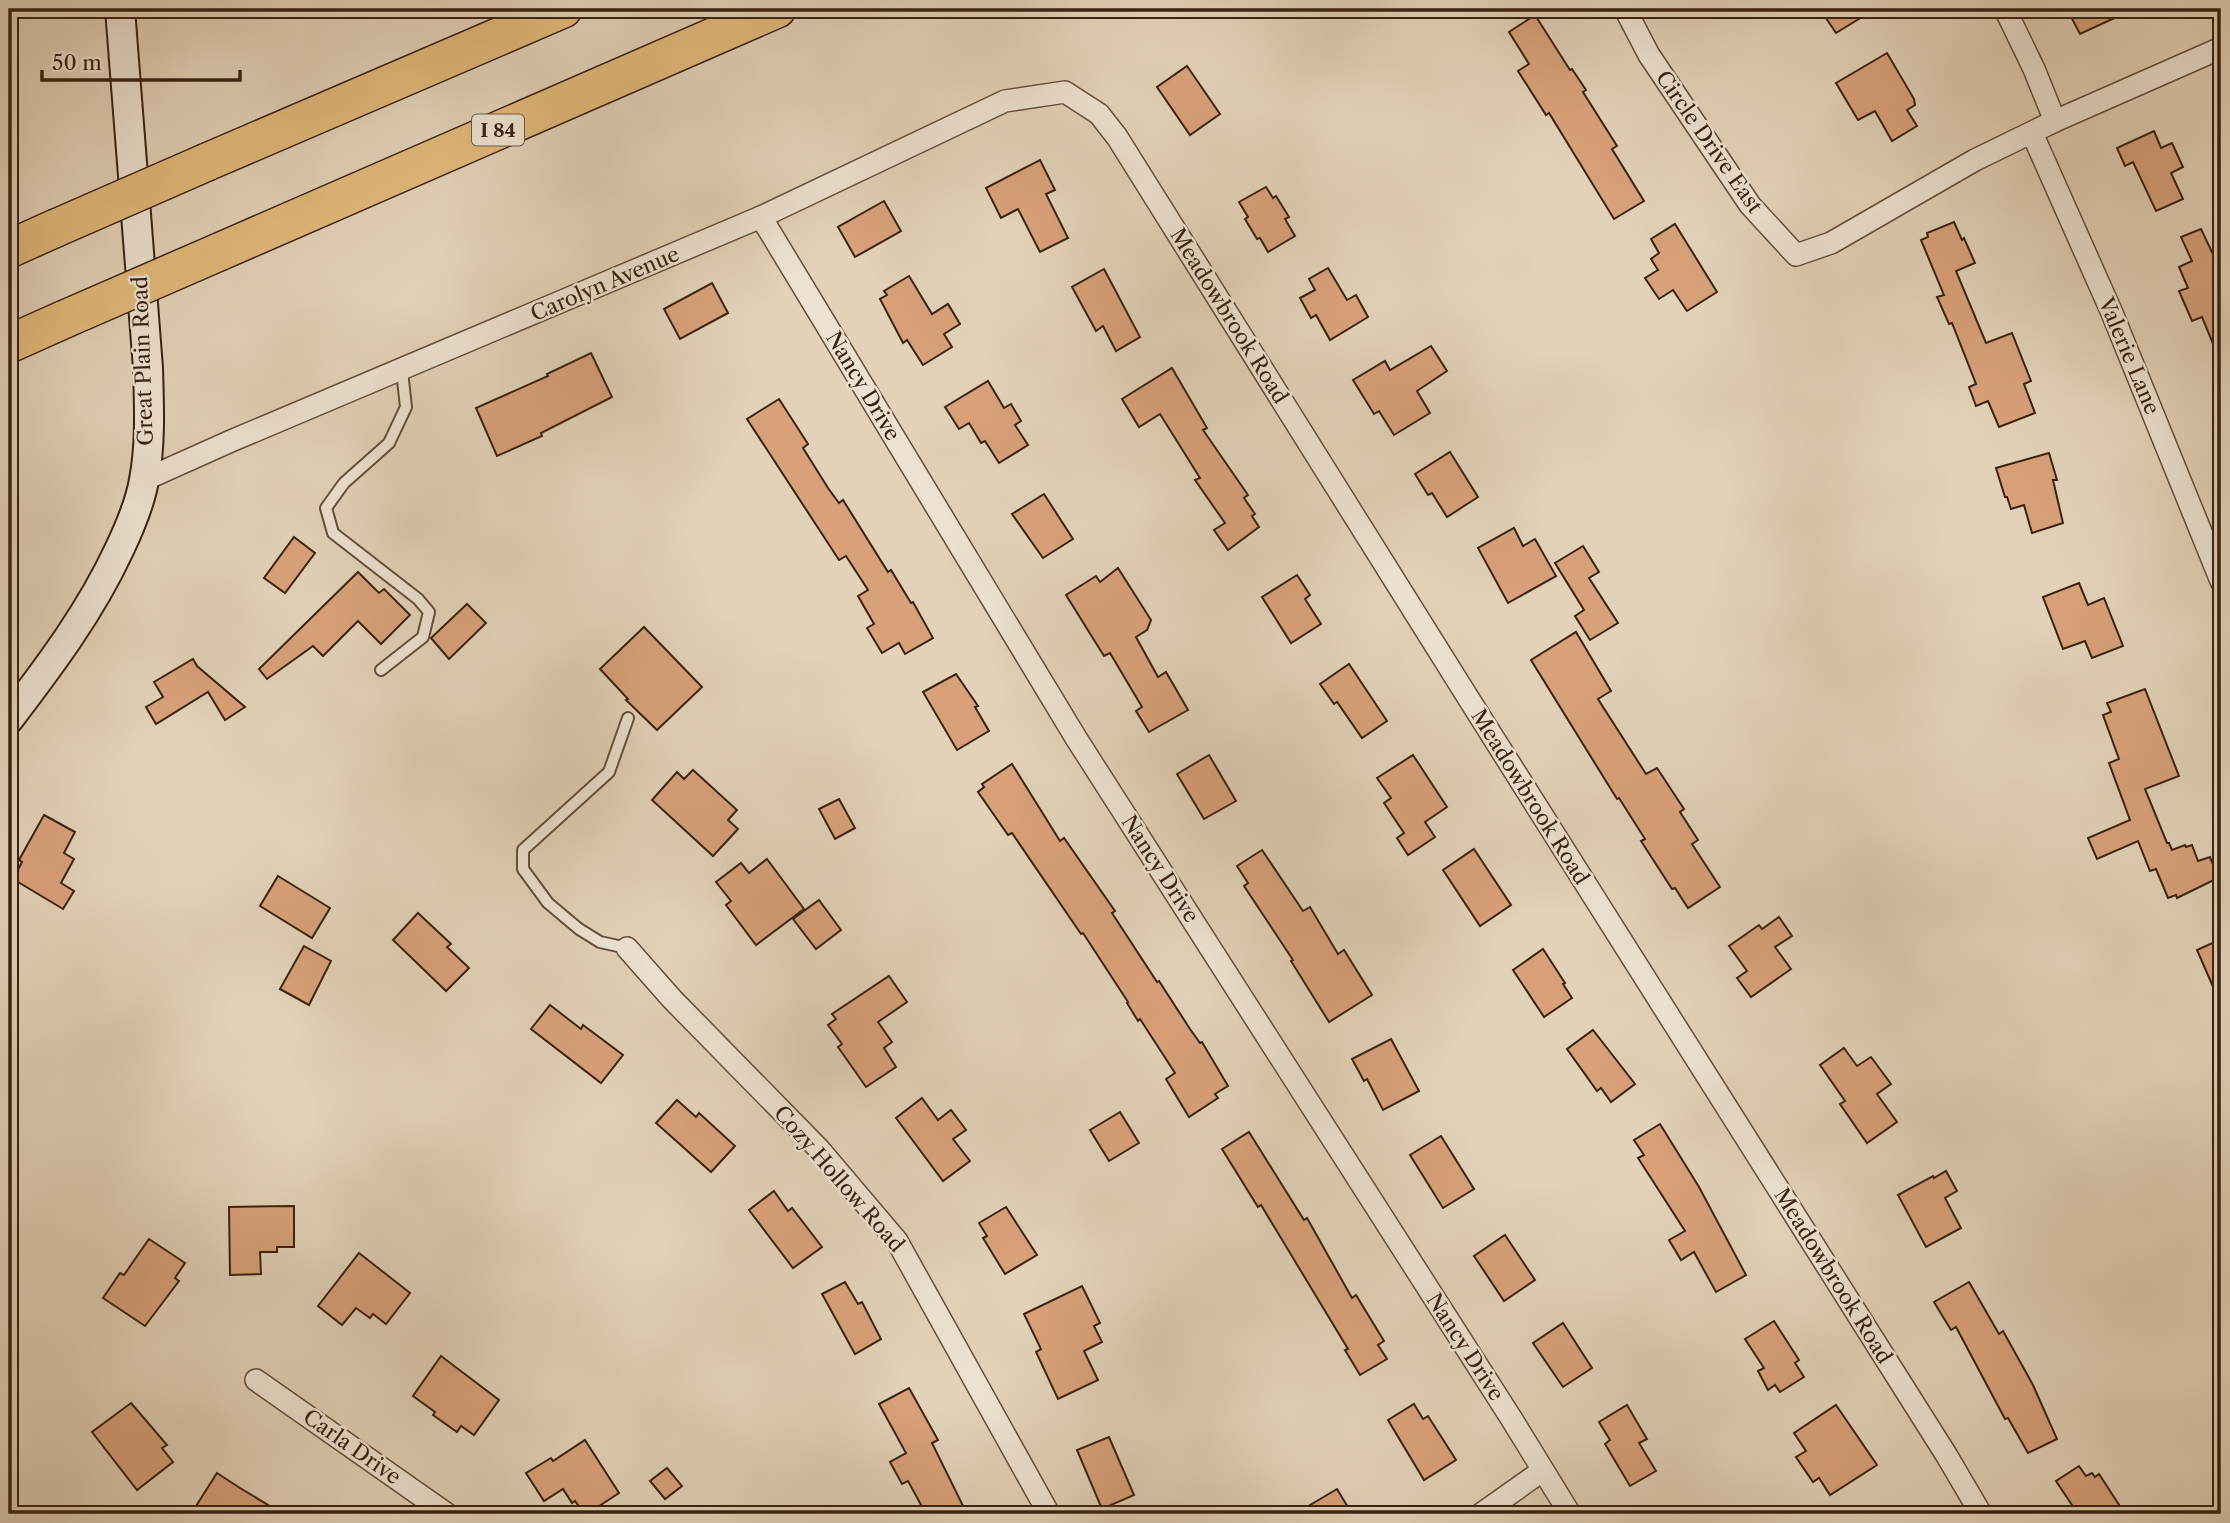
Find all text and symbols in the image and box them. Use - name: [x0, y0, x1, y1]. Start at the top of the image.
- scale bar: [42, 38, 240, 82]
- text: 50 m: [52, 50, 102, 75]
- street label: Circle Drive East: [1651, 66, 1768, 218]
- road number: I 84: [472, 114, 524, 146]
- street label: Meadowbrook Road: [1165, 223, 1294, 408]
- street label: Carolyn Avenue: [527, 241, 683, 326]
- street label: Great Plain Road: [127, 276, 158, 446]
- street label: Valerie Lane: [2093, 293, 2165, 418]
- street label: Nancy Drive: [821, 327, 906, 445]
- street label: Meadowbrook Road: [1466, 704, 1595, 889]
- street label: Nancy Drive: [1116, 810, 1204, 927]
- street label: Cozy Hollow Road: [769, 1100, 910, 1257]
- street label: Meadowbrook Road: [1769, 1183, 1898, 1368]
- street label: Nancy Drive: [1421, 1288, 1509, 1405]
- street label: Carla Drive: [299, 1404, 406, 1489]

